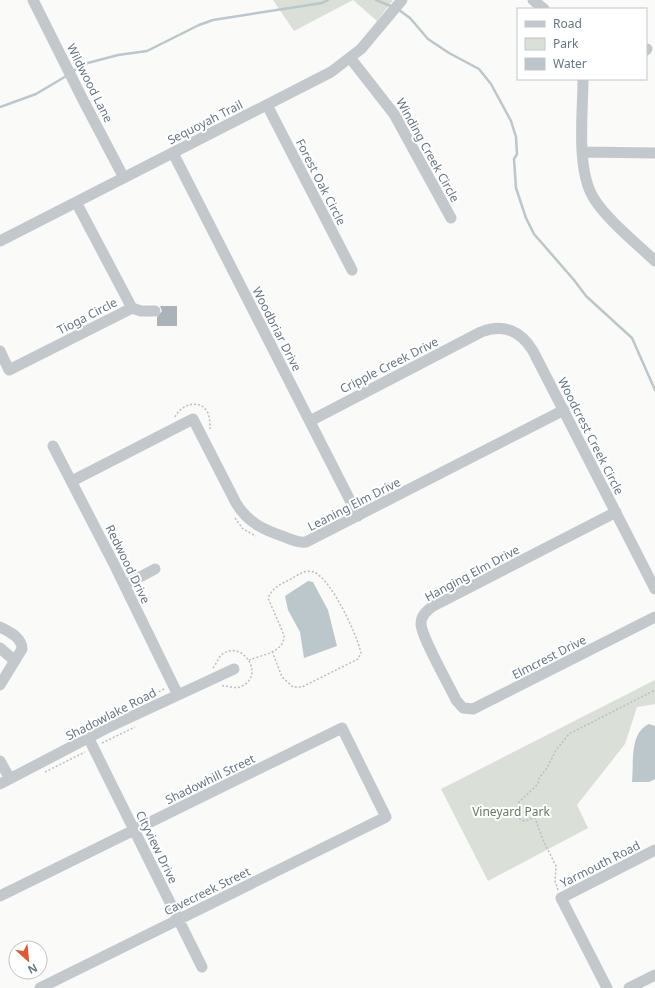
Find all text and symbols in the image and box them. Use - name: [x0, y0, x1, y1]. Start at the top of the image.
- legend: [517, 8, 647, 80]
- text: Road: [553, 15, 582, 32]
- text: Park: [553, 35, 579, 52]
- street label: Wildwood Lane: [63, 41, 117, 126]
- text: Water: [553, 55, 587, 72]
- street label: Winding Creek Circle: [392, 95, 464, 205]
- street label: Sequoyah Trail: [164, 96, 246, 148]
- street label: Forest Oak Circle: [292, 136, 350, 228]
- street label: Woodbriar Drive: [248, 284, 306, 374]
- street label: Tioga Circle: [54, 294, 120, 338]
- street label: Cripple Creek Drive: [337, 333, 441, 397]
- street label: Woodcrest Creek Circle: [554, 374, 628, 498]
- street label: Leaning Elm Drive: [305, 473, 404, 535]
- street label: Redwood Drive: [102, 522, 155, 606]
- street label: Hanging Elm Drive: [422, 541, 523, 605]
- street label: Elmcrest Drive: [509, 631, 589, 683]
- street label: Shadowlake Road: [63, 684, 159, 744]
- street label: Shadowhill Street: [162, 750, 258, 808]
- park label: Vineyard Park: [472, 803, 550, 820]
- street label: Cityview Drive: [132, 808, 182, 886]
- street label: Yarmouth Road: [557, 837, 643, 891]
- street label: Cavecreek Street: [161, 862, 254, 919]
- north arrow: [8, 940, 48, 980]
- text: N: [25, 961, 40, 978]

